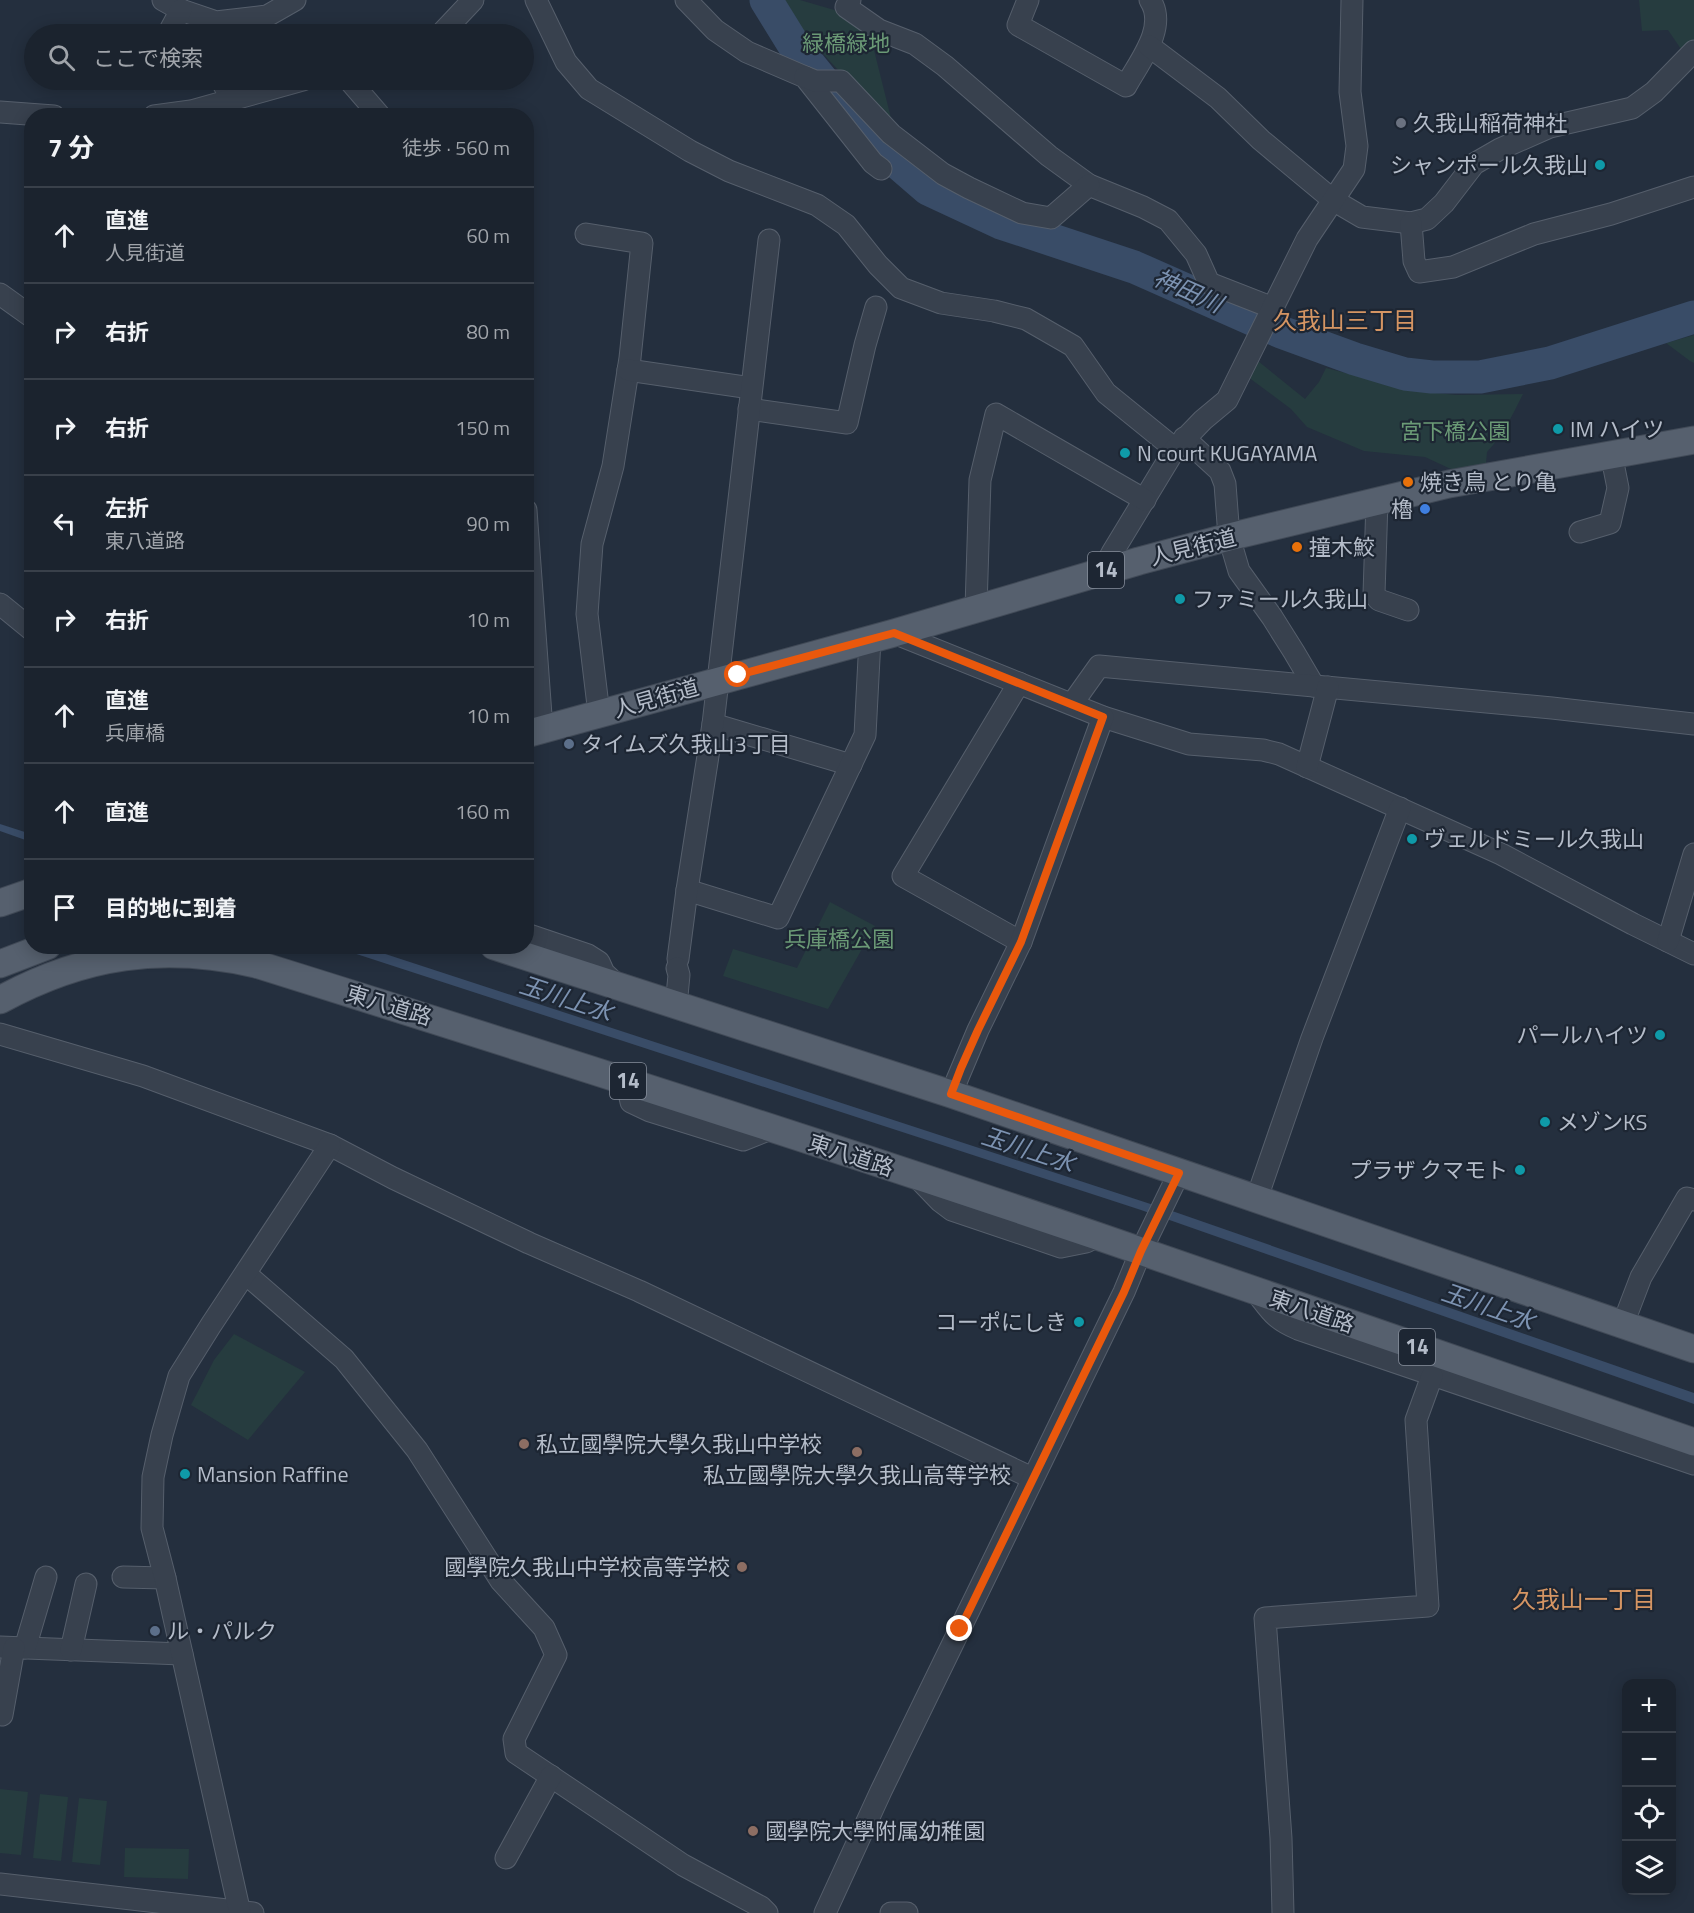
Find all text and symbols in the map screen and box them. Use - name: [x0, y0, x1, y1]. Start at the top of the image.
- search box: [24, 24, 534, 90]
- park label: 緑橋緑地: [802, 26, 890, 60]
- icon: search: [45, 41, 78, 74]
- text: ここで検索: [93, 41, 203, 75]
- place label: 久我山稲荷神社: [1413, 106, 1567, 140]
- marker: 久我山稲荷神社: [1394, 116, 1408, 130]
- text: 7 分: [48, 128, 94, 167]
- text: 徒歩 · 560 m: [402, 132, 510, 163]
- place label: シャンポール久我山: [1390, 148, 1588, 182]
- marker: シャンポール久我山: [1593, 158, 1607, 172]
- text: 直進: [105, 203, 149, 237]
- icon: ahead: [48, 219, 81, 252]
- text: 60 m: [466, 220, 510, 251]
- text: 人見街道: [105, 237, 185, 268]
- water label: 神田川: [1148, 259, 1231, 322]
- district label: 久我山三丁目: [1273, 302, 1417, 338]
- icon: right: [48, 315, 81, 348]
- text: 右折: [105, 315, 149, 349]
- text: 80 m: [466, 316, 510, 347]
- icon: right: [48, 411, 81, 444]
- text: 右折: [105, 411, 149, 445]
- text: 150 m: [455, 412, 510, 443]
- place label: IM ハイツ: [1570, 412, 1664, 446]
- park label: 宮下橋公園: [1400, 414, 1510, 448]
- marker: IM ハイツ: [1551, 422, 1565, 436]
- place label: N court KUGAYAMA: [1137, 436, 1317, 470]
- marker: N court KUGAYAMA: [1118, 446, 1132, 460]
- place label: 焼き鳥 とり亀: [1420, 465, 1557, 499]
- marker: 焼き鳥 とり亀: [1401, 475, 1415, 489]
- text: 左折: [105, 491, 149, 525]
- place label: 櫓: [1391, 492, 1413, 526]
- marker: 櫓: [1418, 502, 1432, 516]
- icon: left: [48, 507, 81, 540]
- text: 90 m: [466, 508, 510, 539]
- street label: 人見街道: [1146, 520, 1240, 574]
- text: 東八道路: [105, 525, 185, 556]
- place label: 撞木鮫: [1309, 530, 1375, 564]
- marker: 撞木鮫: [1290, 540, 1304, 554]
- road number: 14: [1088, 552, 1124, 588]
- place label: ファミール久我山: [1192, 582, 1368, 616]
- marker: ファミール久我山: [1173, 592, 1187, 606]
- icon: right: [48, 603, 81, 636]
- text: 右折: [105, 603, 149, 637]
- text: 10 m: [466, 604, 510, 635]
- route start: [724, 661, 750, 687]
- street label: 人見街道: [609, 670, 703, 726]
- text: 直進: [105, 683, 149, 717]
- icon: ahead: [48, 699, 81, 732]
- text: 10 m: [466, 700, 510, 731]
- text: 兵庫橋: [105, 717, 165, 748]
- place label: タイムズ久我山3丁目: [581, 727, 791, 761]
- marker: タイムズ久我山3丁目: [562, 737, 576, 751]
- icon: ahead: [48, 795, 81, 828]
- text: 直進: [105, 795, 149, 829]
- text: 160 m: [455, 796, 510, 827]
- place label: ヴェルドミール久我山: [1424, 822, 1644, 856]
- marker: ヴェルドミール久我山: [1405, 832, 1419, 846]
- icon: arrive: [48, 891, 81, 924]
- text: 目的地に到着: [105, 891, 237, 925]
- park label: 兵庫橋公園: [784, 922, 894, 956]
- water label: 玉川上水: [515, 966, 620, 1031]
- street label: 東八道路: [342, 976, 436, 1034]
- place label: パールハイツ: [1516, 1018, 1648, 1052]
- marker: パールハイツ: [1653, 1028, 1667, 1042]
- road number: 14: [610, 1063, 646, 1099]
- place label: メゾンKS: [1557, 1105, 1647, 1139]
- marker: メゾンKS: [1538, 1115, 1552, 1129]
- water label: 玉川上水: [977, 1117, 1082, 1182]
- street label: 東八道路: [804, 1125, 898, 1185]
- place label: プラザ クマモト: [1349, 1153, 1508, 1187]
- marker: プラザ クマモト: [1513, 1163, 1527, 1177]
- water label: 玉川上水: [1437, 1273, 1542, 1340]
- street label: 東八道路: [1265, 1281, 1359, 1341]
- place label: コーポにしき: [935, 1305, 1067, 1339]
- marker: コーポにしき: [1072, 1315, 1086, 1329]
- road number: 14: [1399, 1329, 1435, 1365]
- place label: 私立國學院大學久我山中学校: [536, 1427, 822, 1461]
- marker: 私立國學院大學久我山中学校: [517, 1437, 531, 1451]
- marker: 私立國學院大學久我山高等学校: [850, 1445, 864, 1459]
- place label: Mansion Raffine: [197, 1457, 349, 1491]
- place label: 私立國學院大學久我山高等学校: [703, 1458, 1011, 1492]
- marker: Mansion Raffine: [178, 1467, 192, 1481]
- place label: 國學院久我山中学校高等学校: [444, 1550, 730, 1584]
- marker: 國學院久我山中学校高等学校: [735, 1560, 749, 1574]
- district label: 久我山一丁目: [1512, 1581, 1656, 1617]
- place label: ル・パルク: [167, 1614, 277, 1648]
- route end: [946, 1615, 972, 1641]
- marker: ル・パルク: [148, 1624, 162, 1638]
- map controls: [1622, 1679, 1676, 1895]
- button: +: [1622, 1679, 1676, 1733]
- button: −: [1622, 1733, 1676, 1787]
- button: locate: [1622, 1787, 1676, 1841]
- place label: 國學院大學附属幼稚園: [765, 1814, 985, 1848]
- marker: 國學院大學附属幼稚園: [746, 1824, 760, 1838]
- button: layers: [1622, 1841, 1676, 1895]

